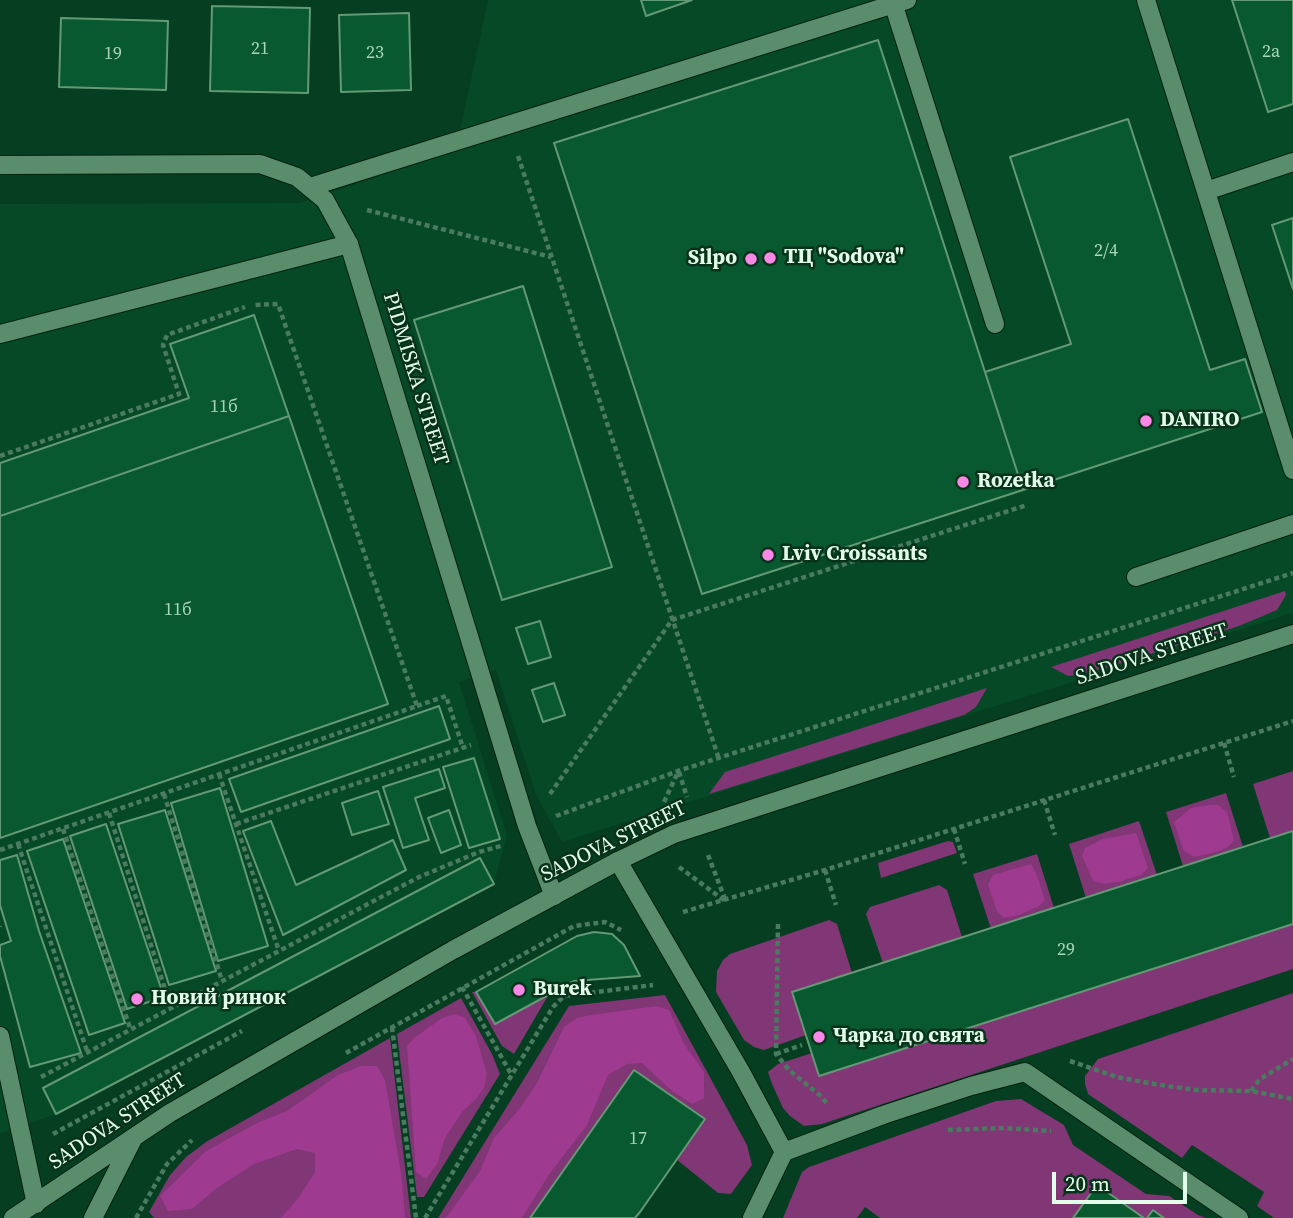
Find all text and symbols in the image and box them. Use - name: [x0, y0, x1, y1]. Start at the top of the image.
- house number: 21: [251, 38, 269, 60]
- house number: 2а: [1262, 41, 1280, 63]
- house number: 23: [366, 42, 384, 64]
- house number: 19: [104, 43, 122, 65]
- house number: 2/4: [1094, 240, 1118, 262]
- place label: ТЦ "Sodova": [784, 245, 904, 271]
- place label: Silpo: [688, 246, 737, 272]
- marker: ТЦ "Sodova": [762, 250, 778, 266]
- marker: Silpo: [743, 251, 759, 267]
- street label: PIDMISKA STREET: [377, 289, 453, 469]
- house number: 11б: [210, 396, 238, 418]
- place label: DANIRO: [1160, 408, 1239, 434]
- marker: DANIRO: [1138, 413, 1154, 429]
- place label: Rozetka: [977, 469, 1055, 495]
- marker: Rozetka: [955, 474, 971, 490]
- place label: Lviv Croissants: [782, 542, 927, 568]
- marker: Lviv Croissants: [760, 547, 776, 563]
- house number: 11б: [164, 599, 192, 621]
- street label: SADOVA STREET: [1073, 619, 1231, 691]
- street label: SADOVA STREET: [537, 796, 691, 888]
- house number: 29: [1057, 939, 1075, 961]
- place label: Burek: [533, 977, 592, 1003]
- marker: Burek: [511, 982, 527, 998]
- place label: Новий ринок: [151, 986, 286, 1012]
- marker: Новий ринок: [129, 991, 145, 1007]
- place label: Чарка до свята: [833, 1024, 985, 1050]
- marker: Чарка до свята: [811, 1029, 827, 1045]
- street label: SADOVA STREET: [45, 1068, 191, 1176]
- house number: 17: [629, 1128, 647, 1150]
- scale bar: [1055, 1158, 1190, 1202]
- text: 20 m: [1065, 1169, 1110, 1198]

